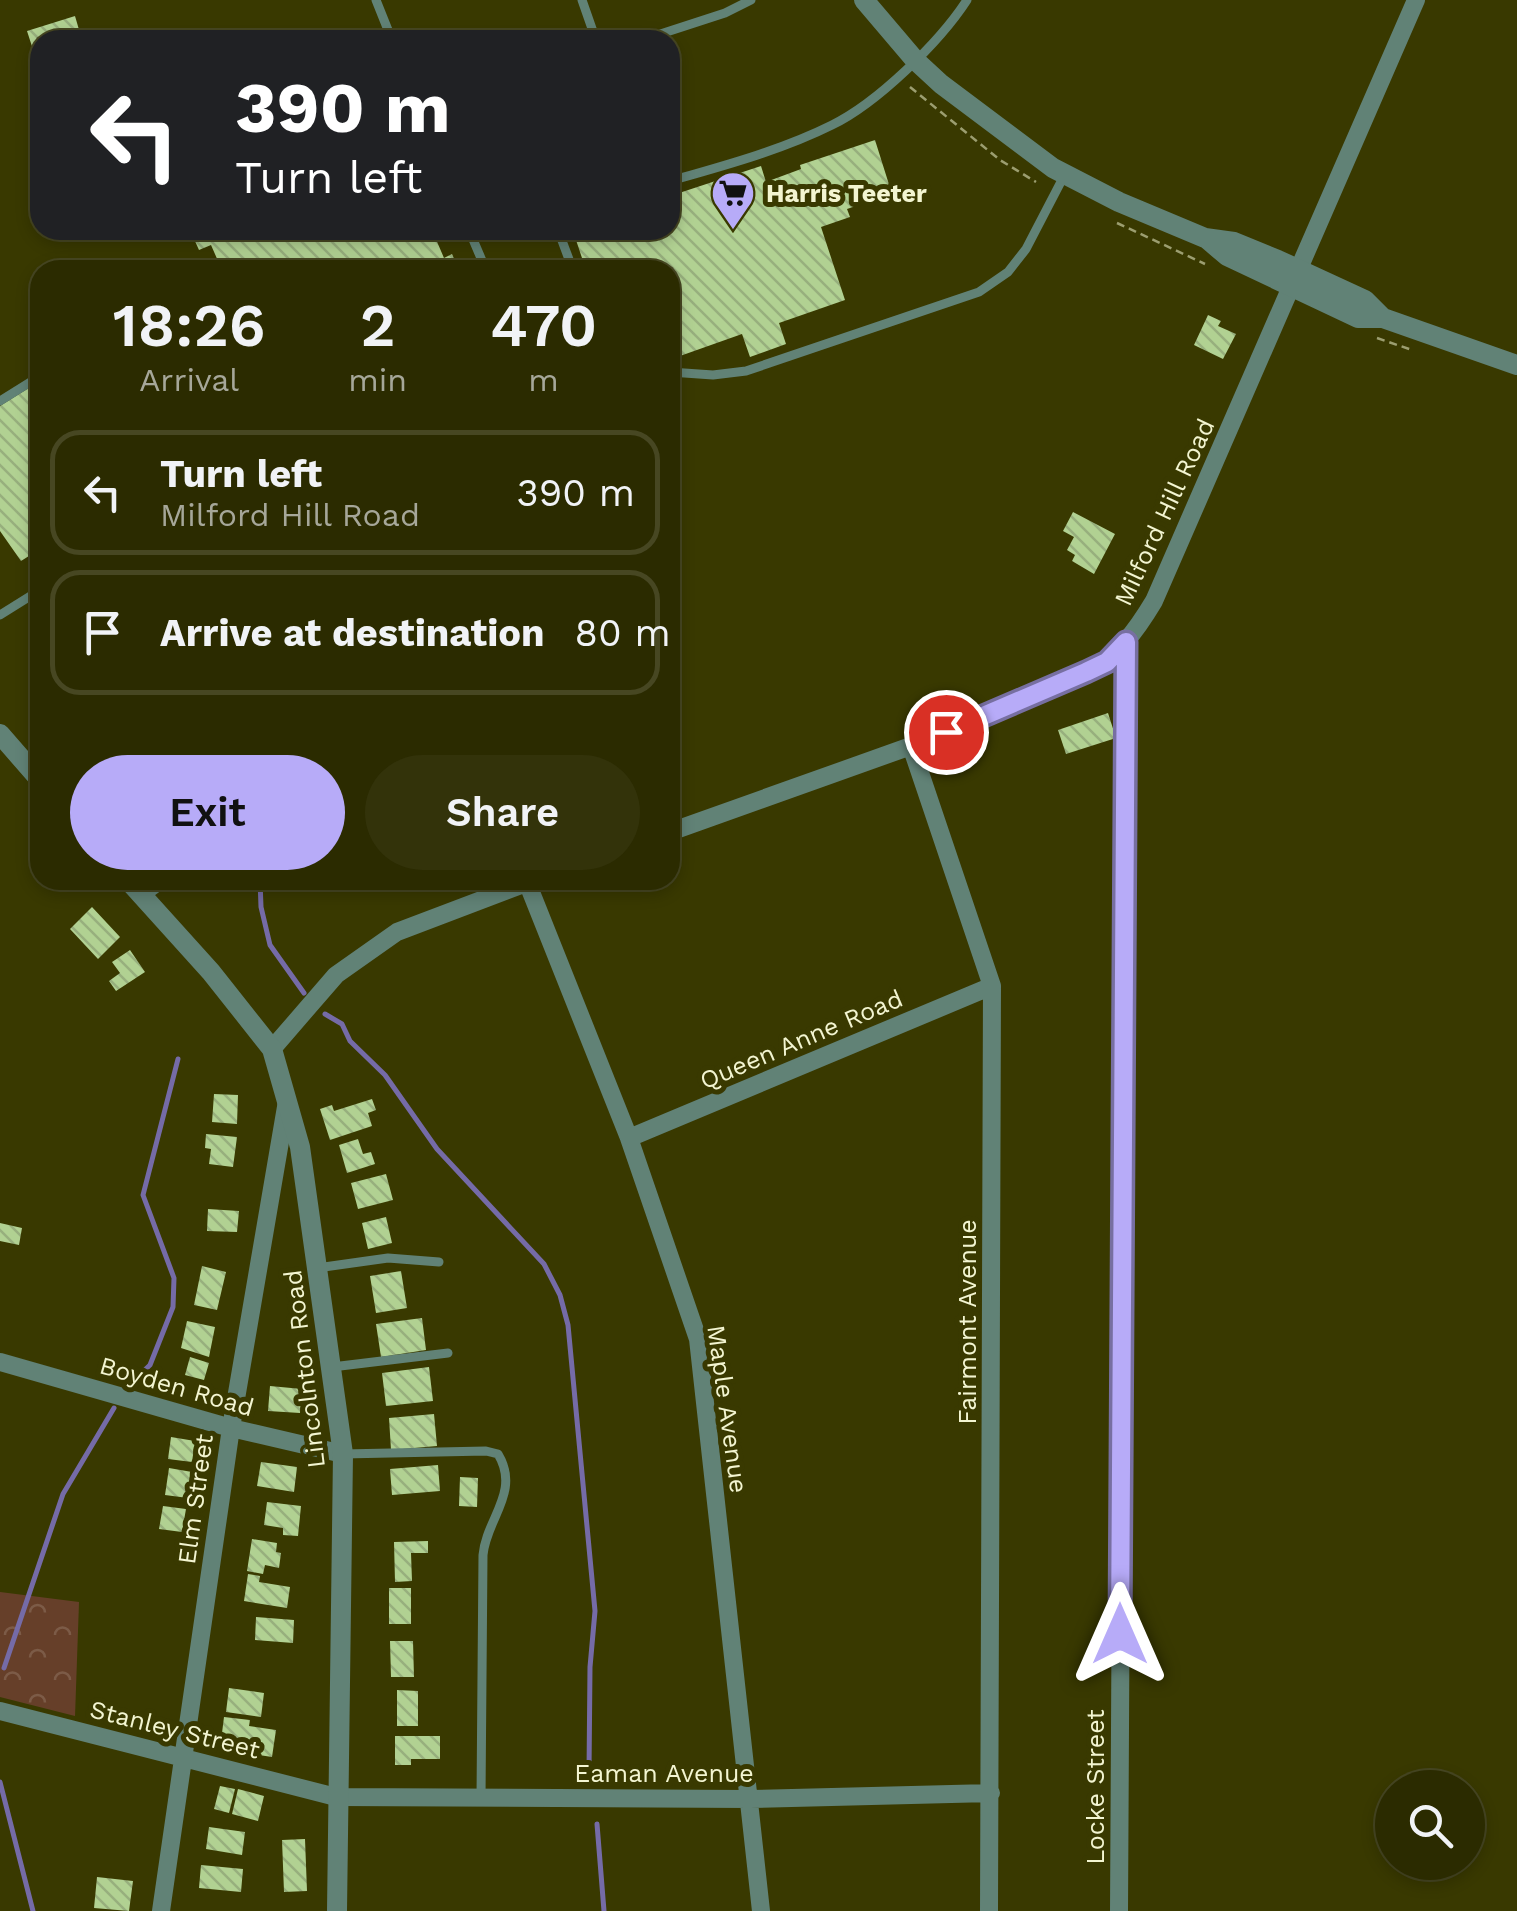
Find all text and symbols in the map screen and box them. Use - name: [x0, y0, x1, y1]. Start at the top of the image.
- text: 390 m: [235, 67, 451, 149]
- icon: left: [70, 70, 200, 200]
- text: Turn left: [235, 151, 422, 204]
- supermarket icon: Harris Teeter: [710, 170, 756, 231]
- place label: Harris Teeter: [766, 179, 927, 208]
- text: 18:26: [113, 290, 265, 361]
- text: 2: [360, 290, 395, 361]
- text: 470: [490, 290, 597, 361]
- text: Arrival: [139, 361, 239, 399]
- text: min: [348, 361, 407, 399]
- text: m: [528, 361, 559, 399]
- street label: Milford Hill Road: [1108, 414, 1221, 610]
- text: Turn left: [160, 452, 322, 496]
- icon: left: [75, 465, 130, 520]
- text: 390 m: [517, 471, 635, 515]
- text: Milford Hill Road: [160, 496, 420, 534]
- icon: arrive: [75, 605, 130, 660]
- text: Arrive at destination: [160, 611, 545, 655]
- text: 80 m: [575, 611, 671, 655]
- pin: [904, 690, 989, 775]
- icon: arrive: [919, 705, 974, 760]
- button: Exit: [70, 755, 345, 870]
- button: Share: [365, 755, 640, 870]
- street label: Queen Anne Road: [695, 984, 907, 1095]
- street label: Fairmont Avenue: [953, 1219, 982, 1425]
- street label: Lincolnton Road: [278, 1268, 331, 1470]
- street label: Maple Avenue: [701, 1323, 754, 1495]
- street label: Boyden Road: [96, 1351, 257, 1422]
- street label: Elm Street: [172, 1432, 219, 1566]
- position arrow: [1068, 1582, 1172, 1686]
- street label: Stanley Street: [87, 1694, 263, 1765]
- street label: Locke Street: [1081, 1709, 1110, 1865]
- street label: Eaman Avenue: [574, 1759, 754, 1788]
- map controls: [1375, 1770, 1485, 1880]
- button: search: [1375, 1770, 1485, 1880]

